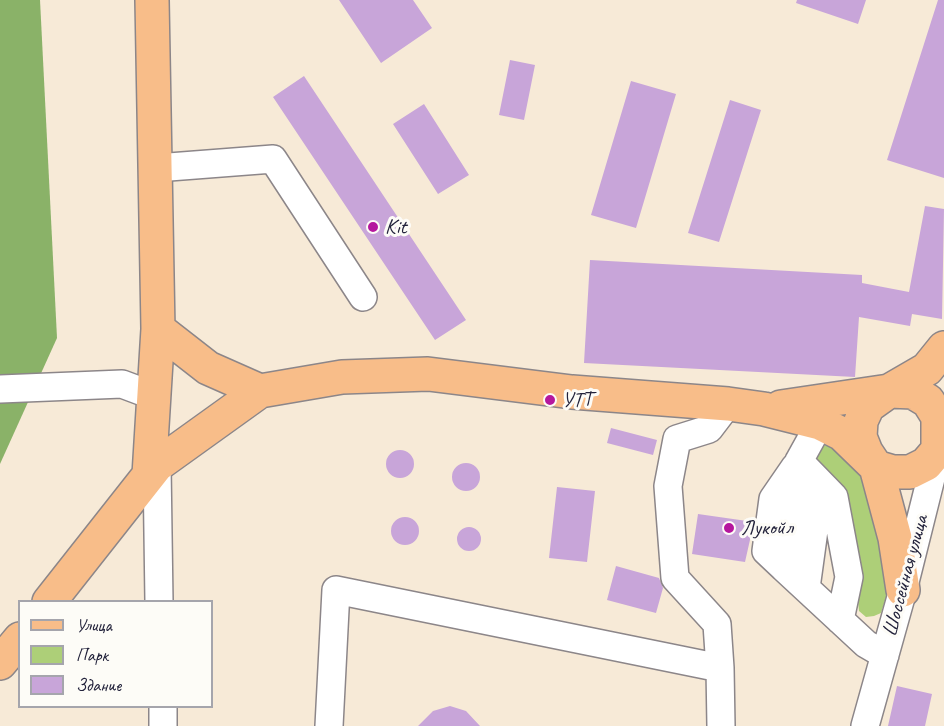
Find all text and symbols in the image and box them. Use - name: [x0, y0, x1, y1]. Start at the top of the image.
- place label: Kit: [385, 214, 407, 240]
- marker: Kit: [366, 220, 380, 234]
- place label: УТТ: [562, 387, 592, 413]
- marker: УТТ: [543, 393, 557, 407]
- street label: Шоссейная улица: [878, 513, 934, 639]
- place label: Лукойл: [741, 515, 793, 541]
- marker: Лукойл: [722, 521, 736, 535]
- legend: [18, 600, 213, 708]
- text: Улица: [76, 614, 112, 636]
- text: Парк: [76, 644, 108, 666]
- text: Здание: [76, 674, 121, 696]

